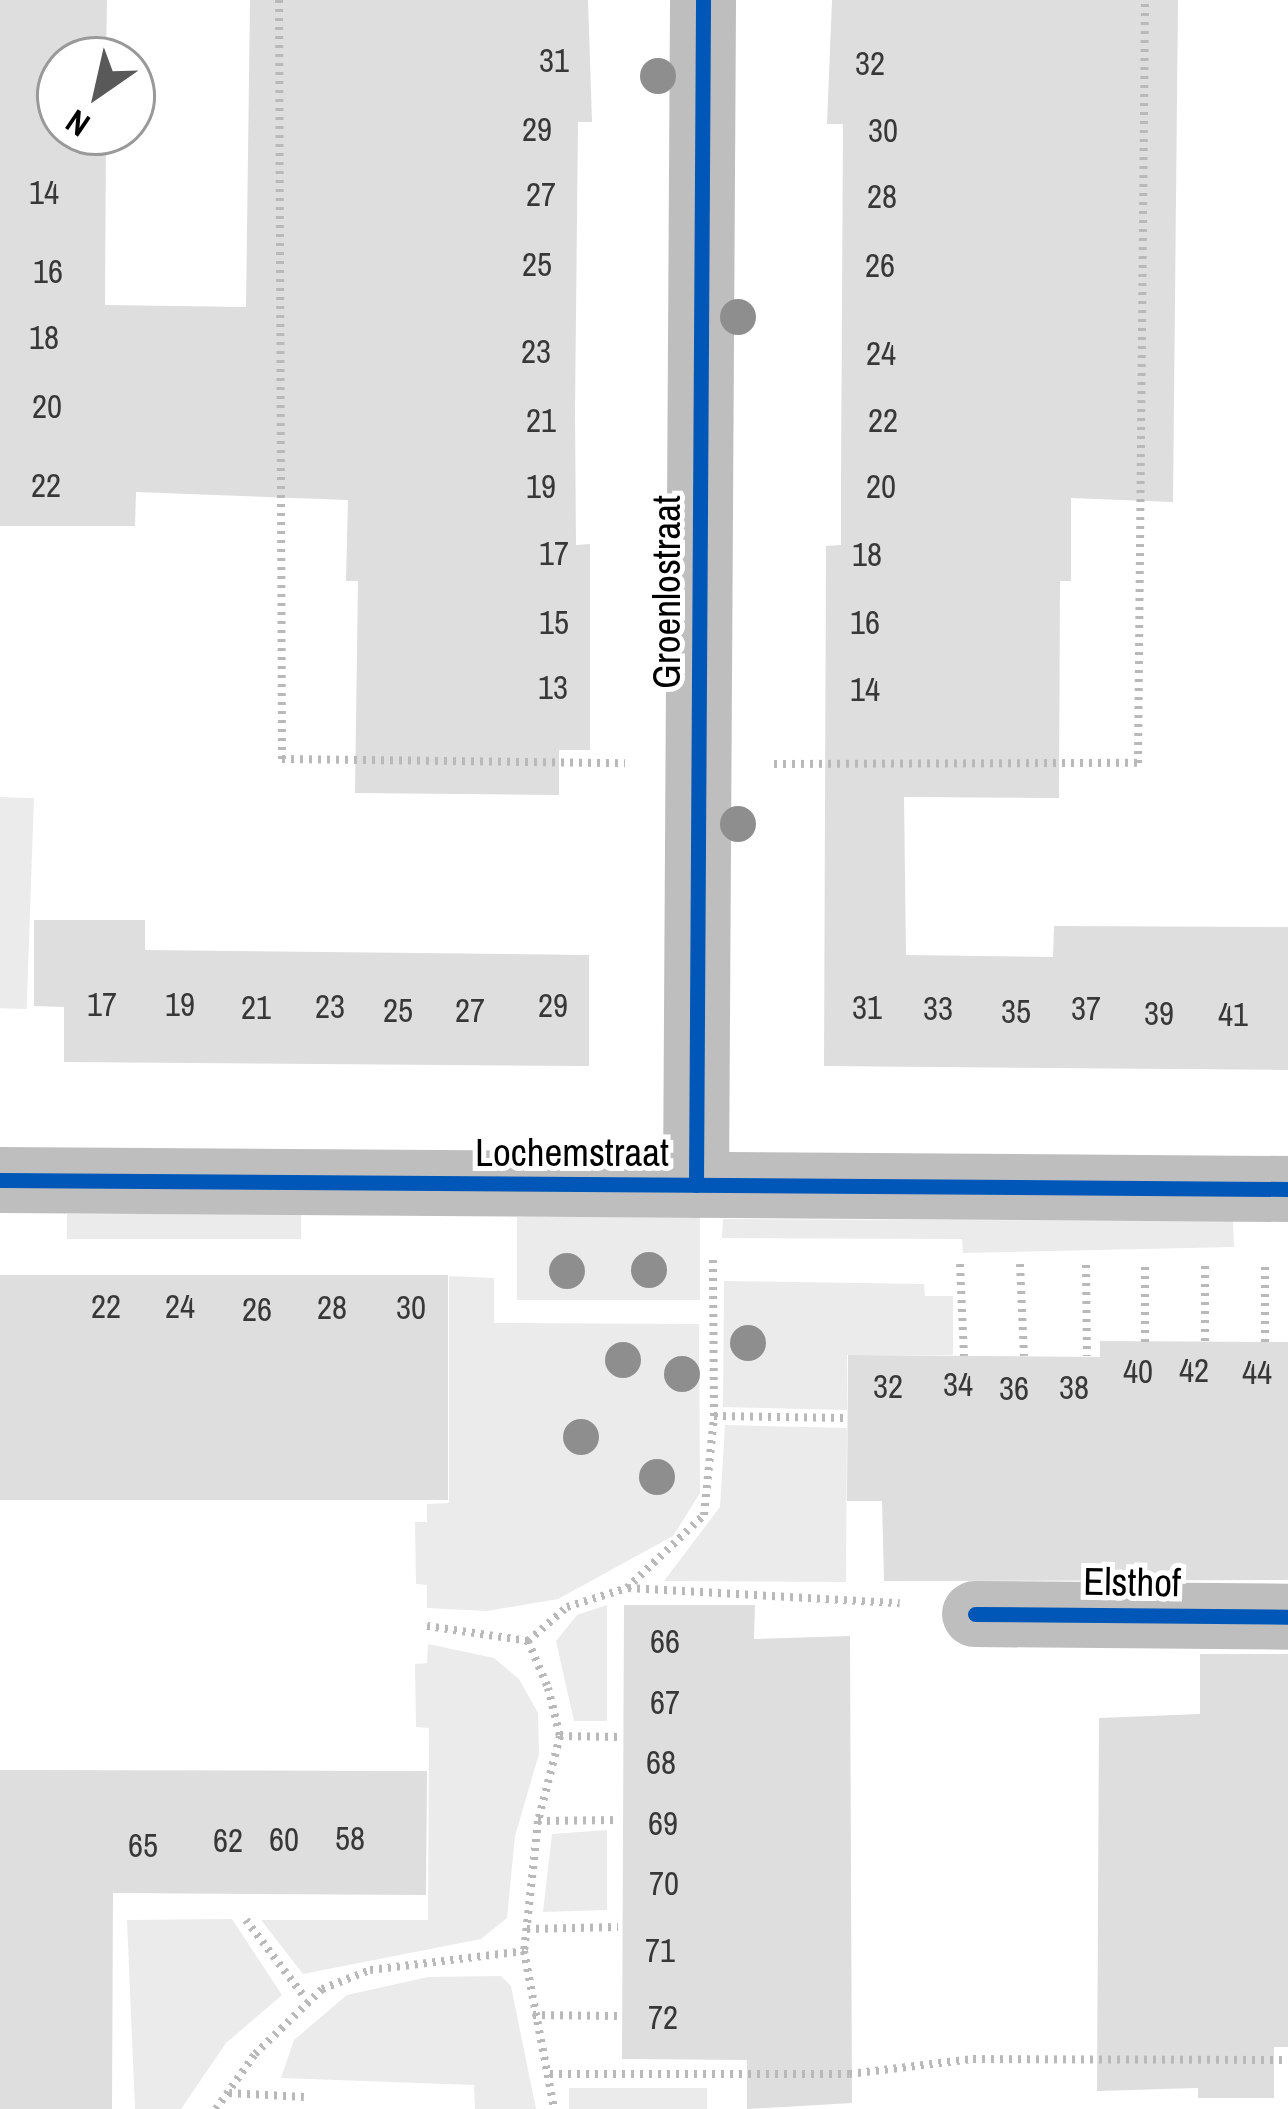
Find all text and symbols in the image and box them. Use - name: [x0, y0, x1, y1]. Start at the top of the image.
- north arrow: [36, 36, 156, 156]
- house number: 31: [539, 41, 569, 81]
- house number: 32: [855, 44, 885, 84]
- text: N: [57, 100, 98, 147]
- house number: 29: [522, 110, 552, 150]
- house number: 30: [868, 111, 898, 151]
- house number: 14: [29, 173, 59, 213]
- house number: 27: [526, 175, 556, 215]
- house number: 28: [867, 177, 897, 217]
- house number: 25: [522, 245, 552, 285]
- house number: 26: [865, 246, 895, 286]
- house number: 16: [33, 252, 63, 292]
- house number: 18: [29, 318, 59, 358]
- house number: 23: [521, 332, 551, 372]
- house number: 24: [866, 334, 896, 374]
- house number: 20: [32, 387, 62, 427]
- house number: 21: [526, 401, 556, 441]
- house number: 22: [868, 401, 898, 441]
- house number: 22: [31, 466, 61, 506]
- house number: 19: [526, 467, 556, 507]
- house number: 20: [866, 467, 896, 507]
- street label: Groenlostraat: [643, 495, 689, 689]
- house number: 17: [539, 534, 569, 574]
- house number: 18: [852, 535, 882, 575]
- house number: 15: [539, 603, 569, 643]
- house number: 16: [850, 603, 880, 643]
- house number: 13: [538, 668, 568, 708]
- house number: 14: [850, 670, 880, 710]
- house number: 17: [87, 985, 117, 1025]
- house number: 19: [165, 985, 195, 1025]
- house number: 29: [538, 986, 568, 1026]
- house number: 23: [315, 987, 345, 1027]
- house number: 21: [241, 988, 271, 1028]
- house number: 31: [852, 988, 882, 1028]
- house number: 33: [923, 989, 953, 1029]
- house number: 37: [1071, 989, 1101, 1029]
- house number: 25: [383, 991, 413, 1031]
- house number: 27: [455, 991, 485, 1031]
- house number: 35: [1001, 992, 1031, 1032]
- house number: 39: [1144, 994, 1174, 1034]
- house number: 41: [1218, 995, 1248, 1035]
- street label: Lochemstraat: [475, 1129, 669, 1175]
- house number: 22: [91, 1287, 121, 1327]
- house number: 24: [165, 1287, 195, 1327]
- house number: 28: [317, 1288, 347, 1328]
- house number: 30: [396, 1288, 426, 1328]
- house number: 26: [242, 1290, 272, 1330]
- house number: 42: [1179, 1351, 1209, 1391]
- house number: 40: [1123, 1352, 1153, 1392]
- house number: 44: [1242, 1353, 1272, 1393]
- house number: 34: [943, 1365, 973, 1405]
- house number: 32: [873, 1367, 903, 1407]
- house number: 38: [1059, 1368, 1089, 1408]
- house number: 36: [999, 1369, 1029, 1409]
- street label: Elsthof: [1083, 1558, 1181, 1606]
- house number: 66: [650, 1622, 680, 1662]
- house number: 67: [650, 1683, 680, 1723]
- house number: 68: [646, 1743, 676, 1783]
- house number: 69: [648, 1804, 678, 1844]
- house number: 58: [335, 1819, 365, 1859]
- house number: 60: [269, 1820, 299, 1860]
- house number: 62: [213, 1821, 243, 1861]
- house number: 65: [128, 1826, 158, 1866]
- house number: 70: [649, 1864, 679, 1904]
- house number: 71: [645, 1931, 675, 1971]
- house number: 72: [648, 1998, 678, 2038]

